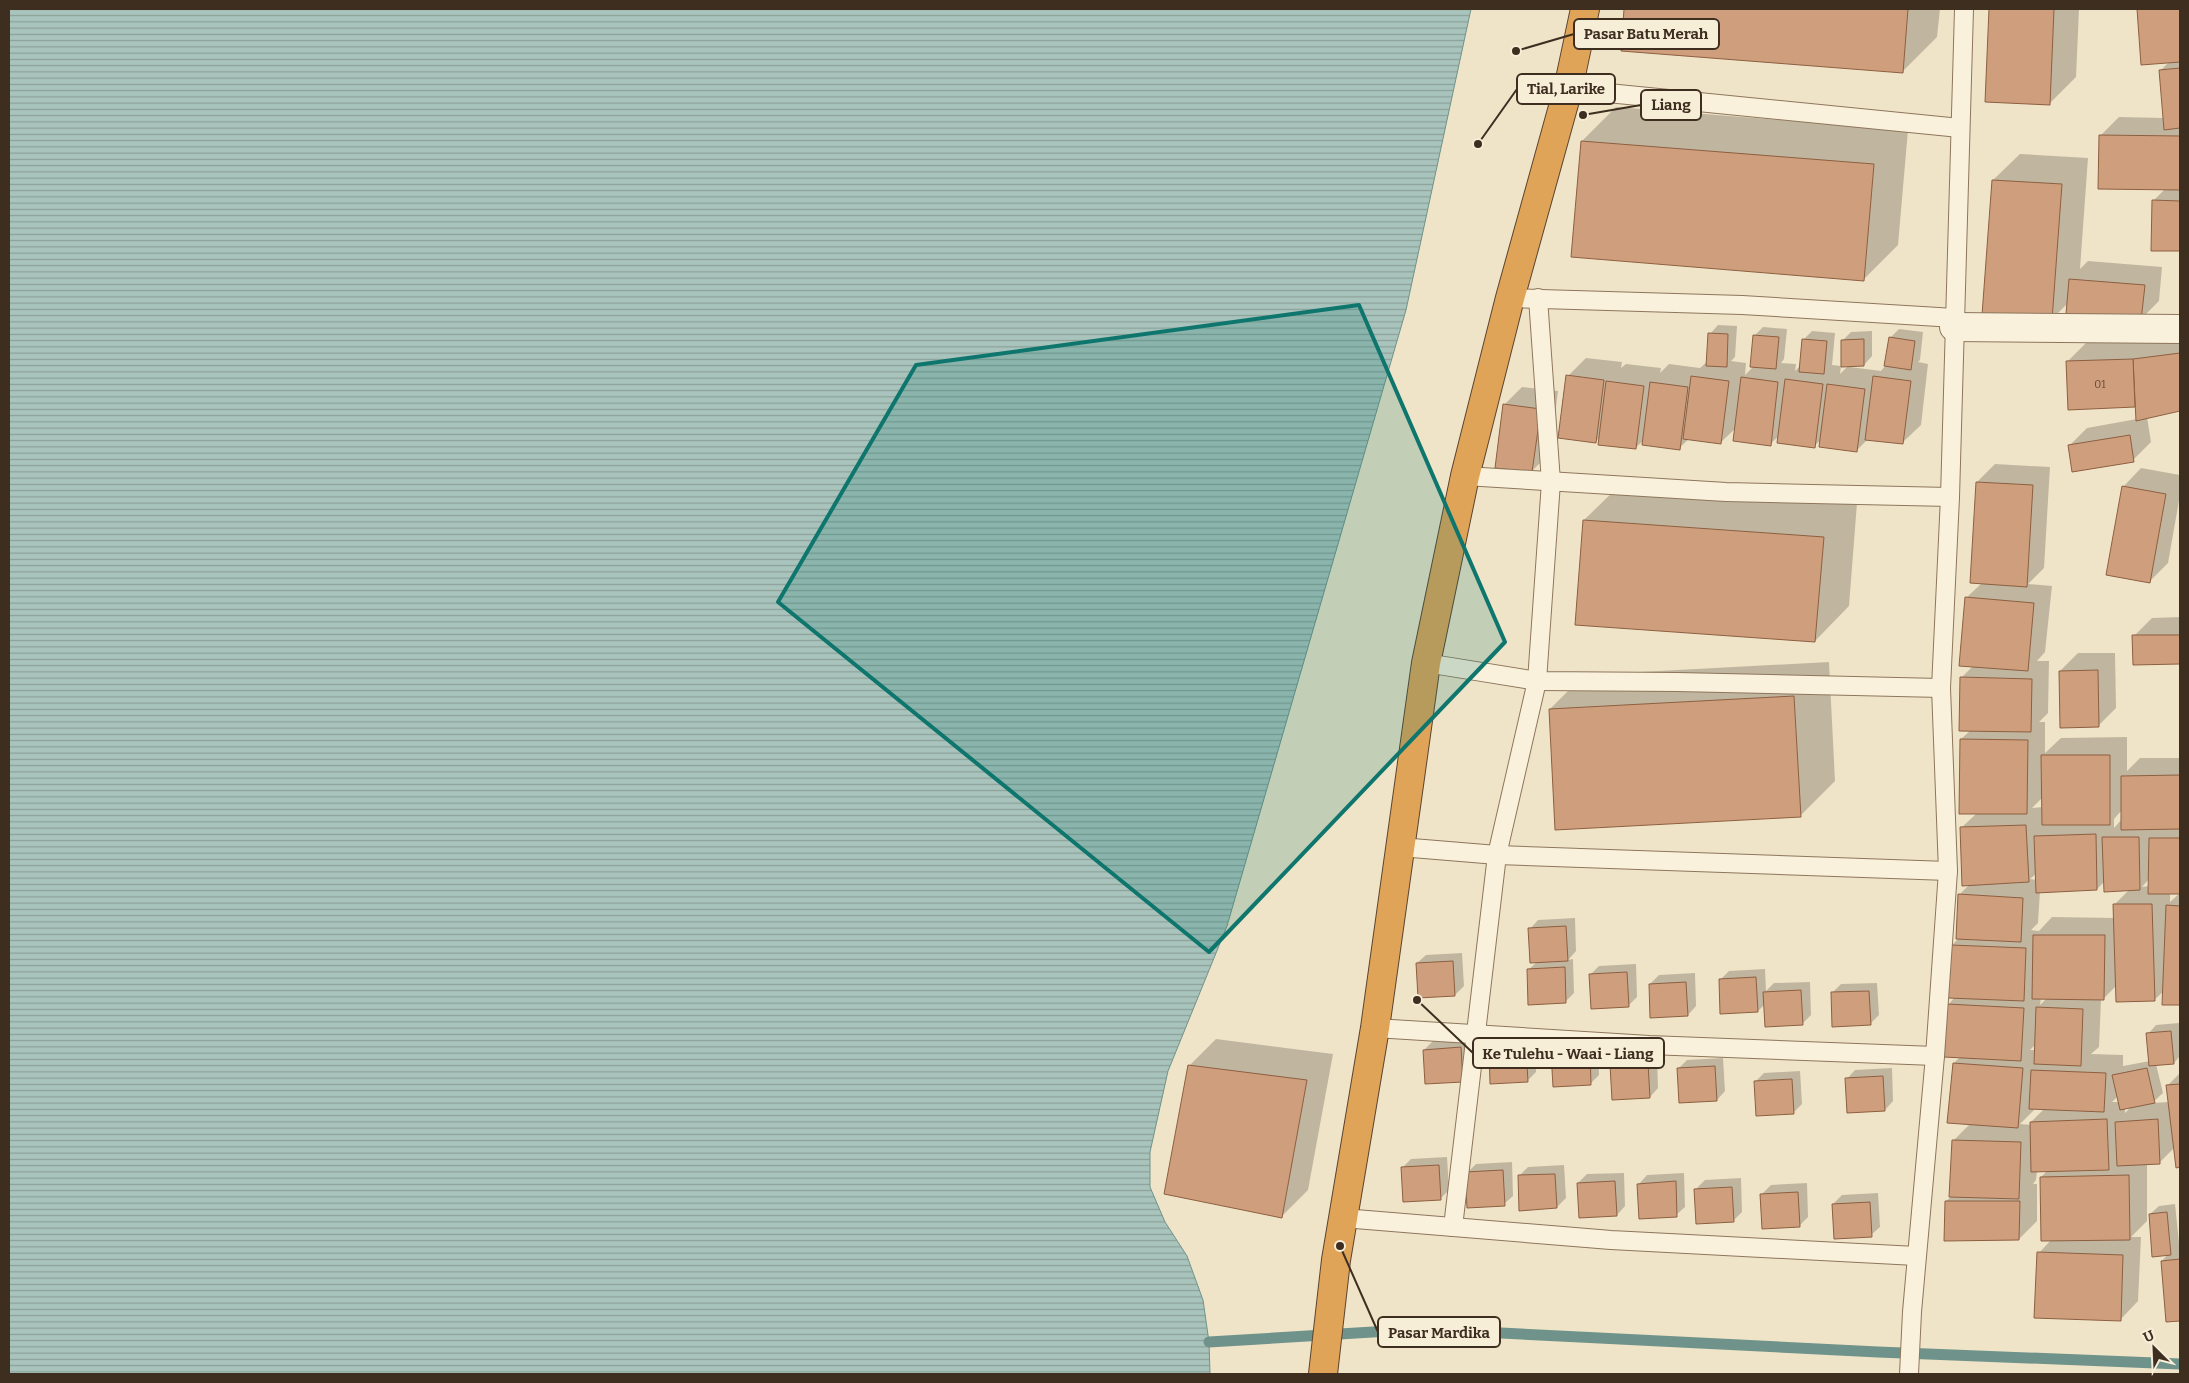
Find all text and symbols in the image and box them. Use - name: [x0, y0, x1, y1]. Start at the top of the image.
- callout: Pasar Batu Merah: [1574, 19, 1719, 49]
- text: Pasar Batu Merah: [1584, 25, 1709, 43]
- callout: Tial, Larike: [1517, 74, 1615, 104]
- text: Tial, Larike: [1527, 80, 1605, 98]
- callout: Liang: [1641, 90, 1701, 120]
- text: Liang: [1651, 96, 1691, 114]
- house number: 01: [2094, 378, 2106, 391]
- callout: Ke Tulehu - Waai - Liang: [1473, 1038, 1664, 1068]
- text: Ke Tulehu - Waai - Liang: [1482, 1045, 1654, 1063]
- callout: Pasar Mardika: [1378, 1317, 1500, 1347]
- north arrow: [2129, 1323, 2179, 1373]
- text: Pasar Mardika: [1388, 1324, 1490, 1342]
- text: U: [2141, 1326, 2158, 1346]

